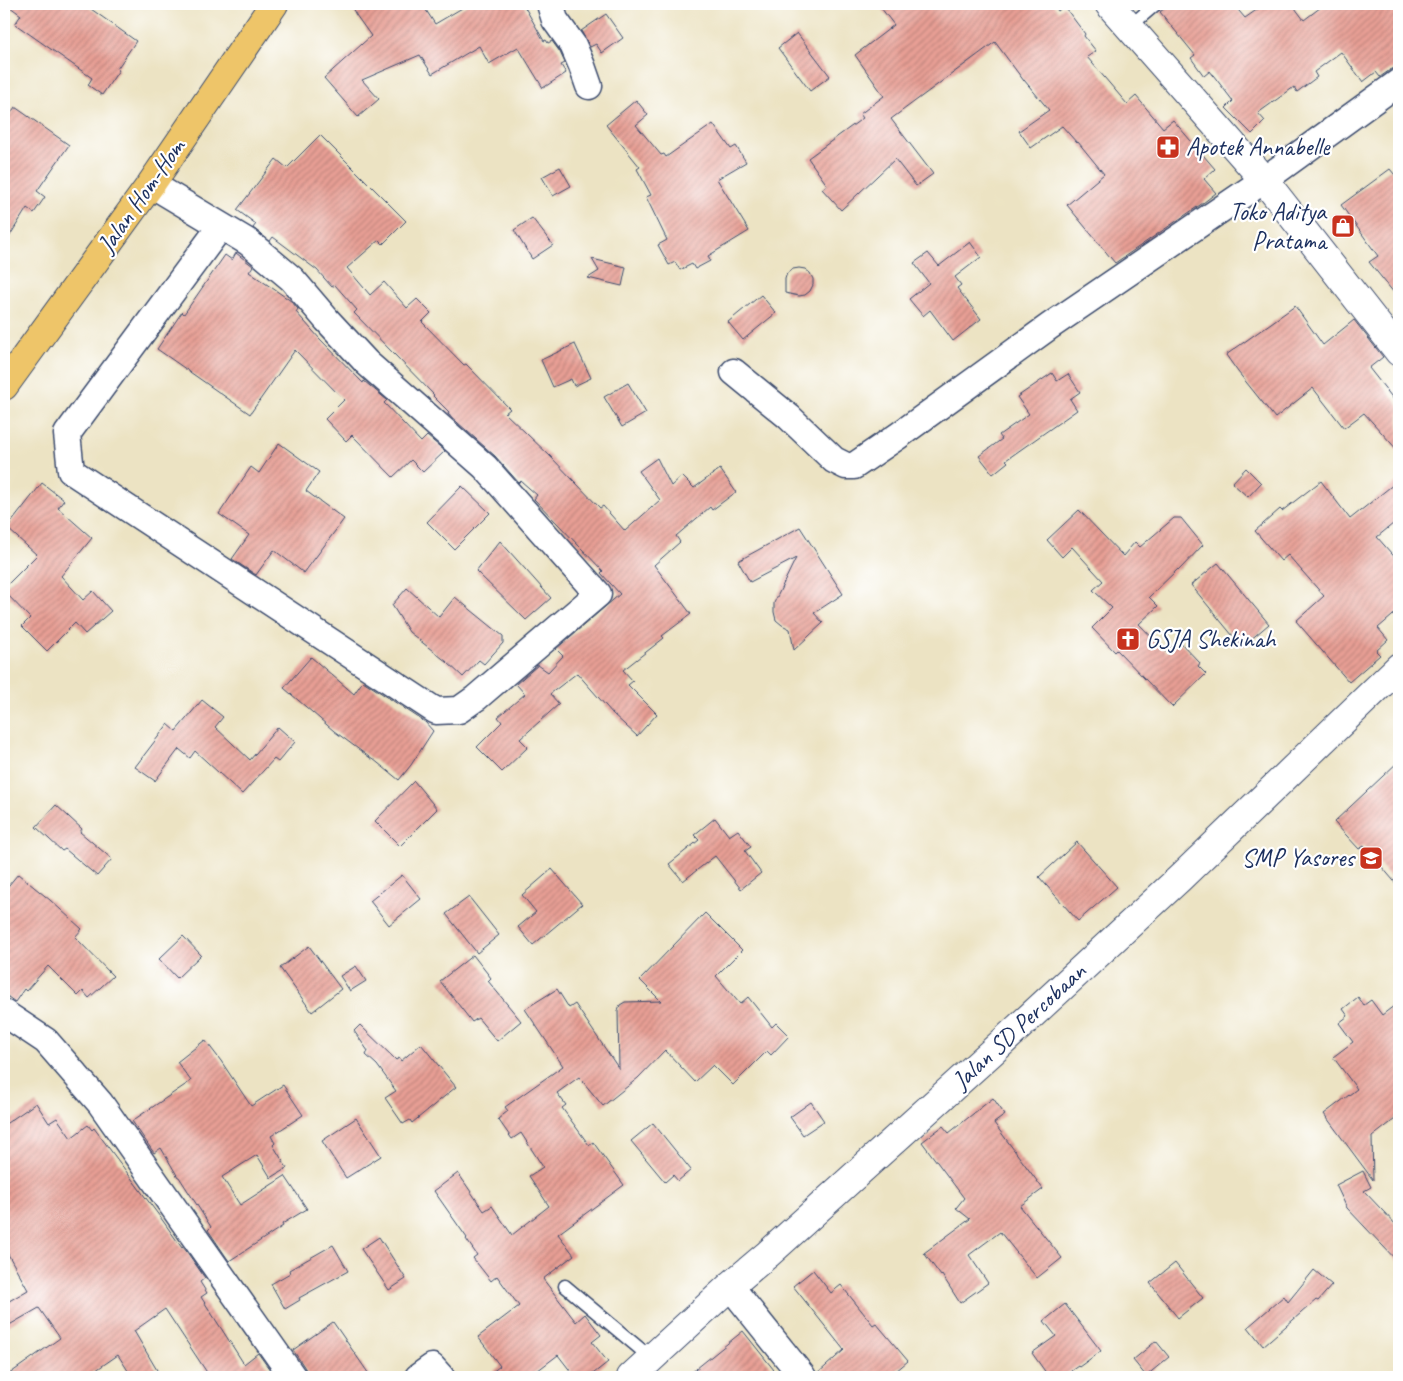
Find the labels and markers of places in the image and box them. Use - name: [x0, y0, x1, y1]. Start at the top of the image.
- place label: Apotek Annabelle: [1186, 131, 1331, 163]
- pharmacy icon: Apotek Annabelle: [1155, 134, 1181, 160]
- place label: Toko Aditya Pratama: [1229, 196, 1329, 257]
- shop icon: Toko Aditya Pratama: [1330, 213, 1356, 239]
- place label: GSJA Shekinah: [1146, 623, 1277, 655]
- church icon: GSJA Shekinah: [1115, 626, 1141, 652]
- place label: SMP Yasores: [1241, 842, 1356, 874]
- school or university icon: SMP Yasores: [1358, 845, 1384, 871]

